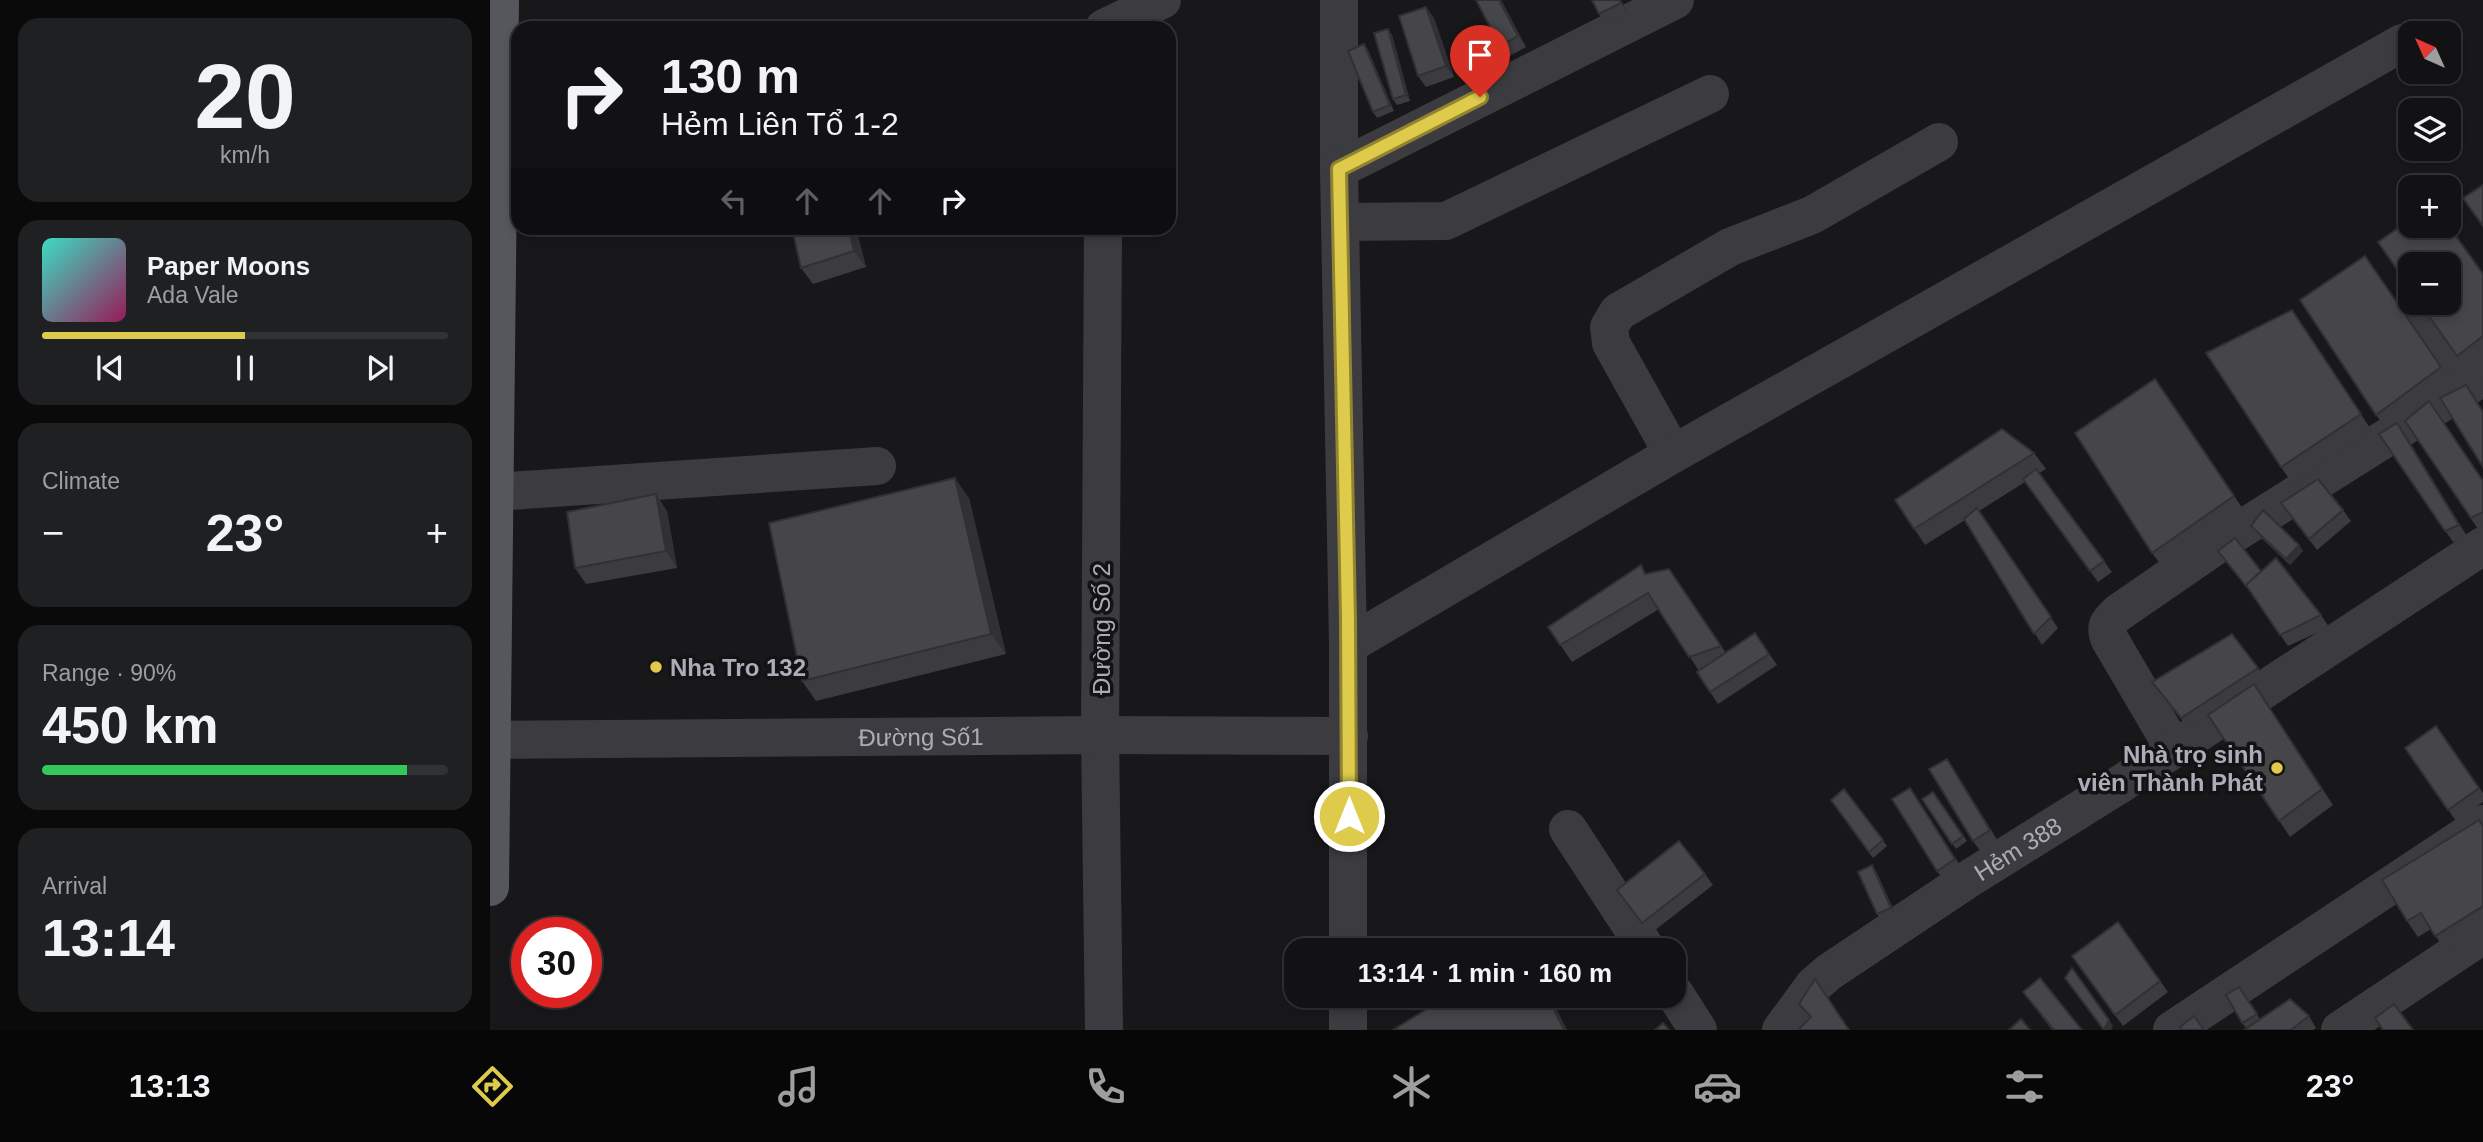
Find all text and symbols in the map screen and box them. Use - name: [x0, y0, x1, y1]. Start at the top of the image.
- north arrow: [2398, 21, 2460, 84]
- map controls: [2398, 21, 2461, 315]
- pin: [1450, 25, 1510, 97]
- icon: arrive: [1461, 36, 1499, 74]
- text: 20: [194, 46, 296, 147]
- icon: right: [546, 49, 637, 140]
- text: 130 m: [661, 49, 800, 103]
- button: layers: [2398, 98, 2461, 161]
- text: Hẻm Liên Tổ 1-2: [661, 106, 899, 142]
- text: km/h: [220, 142, 270, 168]
- button: +: [2398, 175, 2461, 238]
- icon: left: [715, 182, 753, 220]
- icon: ahead: [788, 182, 826, 220]
- icon: ahead: [861, 182, 899, 220]
- icon: right: [934, 182, 972, 220]
- text: Paper Moons: [147, 251, 310, 281]
- button: −: [2398, 252, 2461, 315]
- text: Ada Vale: [147, 282, 239, 308]
- icon: previous: [91, 349, 129, 387]
- icon: pause: [226, 349, 264, 387]
- icon: next: [361, 349, 399, 387]
- text: Climate: [42, 468, 120, 494]
- text: 23°: [206, 504, 284, 562]
- text: −: [42, 512, 64, 554]
- text: +: [426, 512, 448, 554]
- street label: Đường Số 2: [1088, 563, 1115, 695]
- place label: Nha Tro 132: [670, 654, 806, 681]
- marker: Nha Tro 132: [648, 659, 664, 675]
- text: Range · 90%: [42, 660, 176, 686]
- text: 450 km: [42, 696, 218, 754]
- street label: Đường Số1: [858, 722, 984, 750]
- place label: Nhà trọ sinh viên Thành Phát: [2078, 741, 2263, 796]
- marker: Nhà trọ sinh viên Thành Phát: [2269, 760, 2285, 776]
- position arrow: [1312, 779, 1386, 853]
- street label: Hẻm 388: [1969, 811, 2066, 886]
- text: Arrival: [42, 873, 107, 899]
- text: 13:14: [42, 909, 175, 967]
- speed limit sign: 30: [511, 917, 602, 1008]
- text: 13:14 · 1 min · 160 m: [1358, 958, 1612, 988]
- icon: directions: [468, 1062, 517, 1111]
- icon: music: [774, 1062, 823, 1111]
- icon: phone: [1081, 1062, 1130, 1111]
- icon: climate: [1387, 1062, 1436, 1111]
- icon: car: [1693, 1062, 1742, 1111]
- icon: filters: [2000, 1062, 2049, 1111]
- text: 13:13: [129, 1068, 211, 1104]
- text: 23°: [2306, 1068, 2354, 1104]

